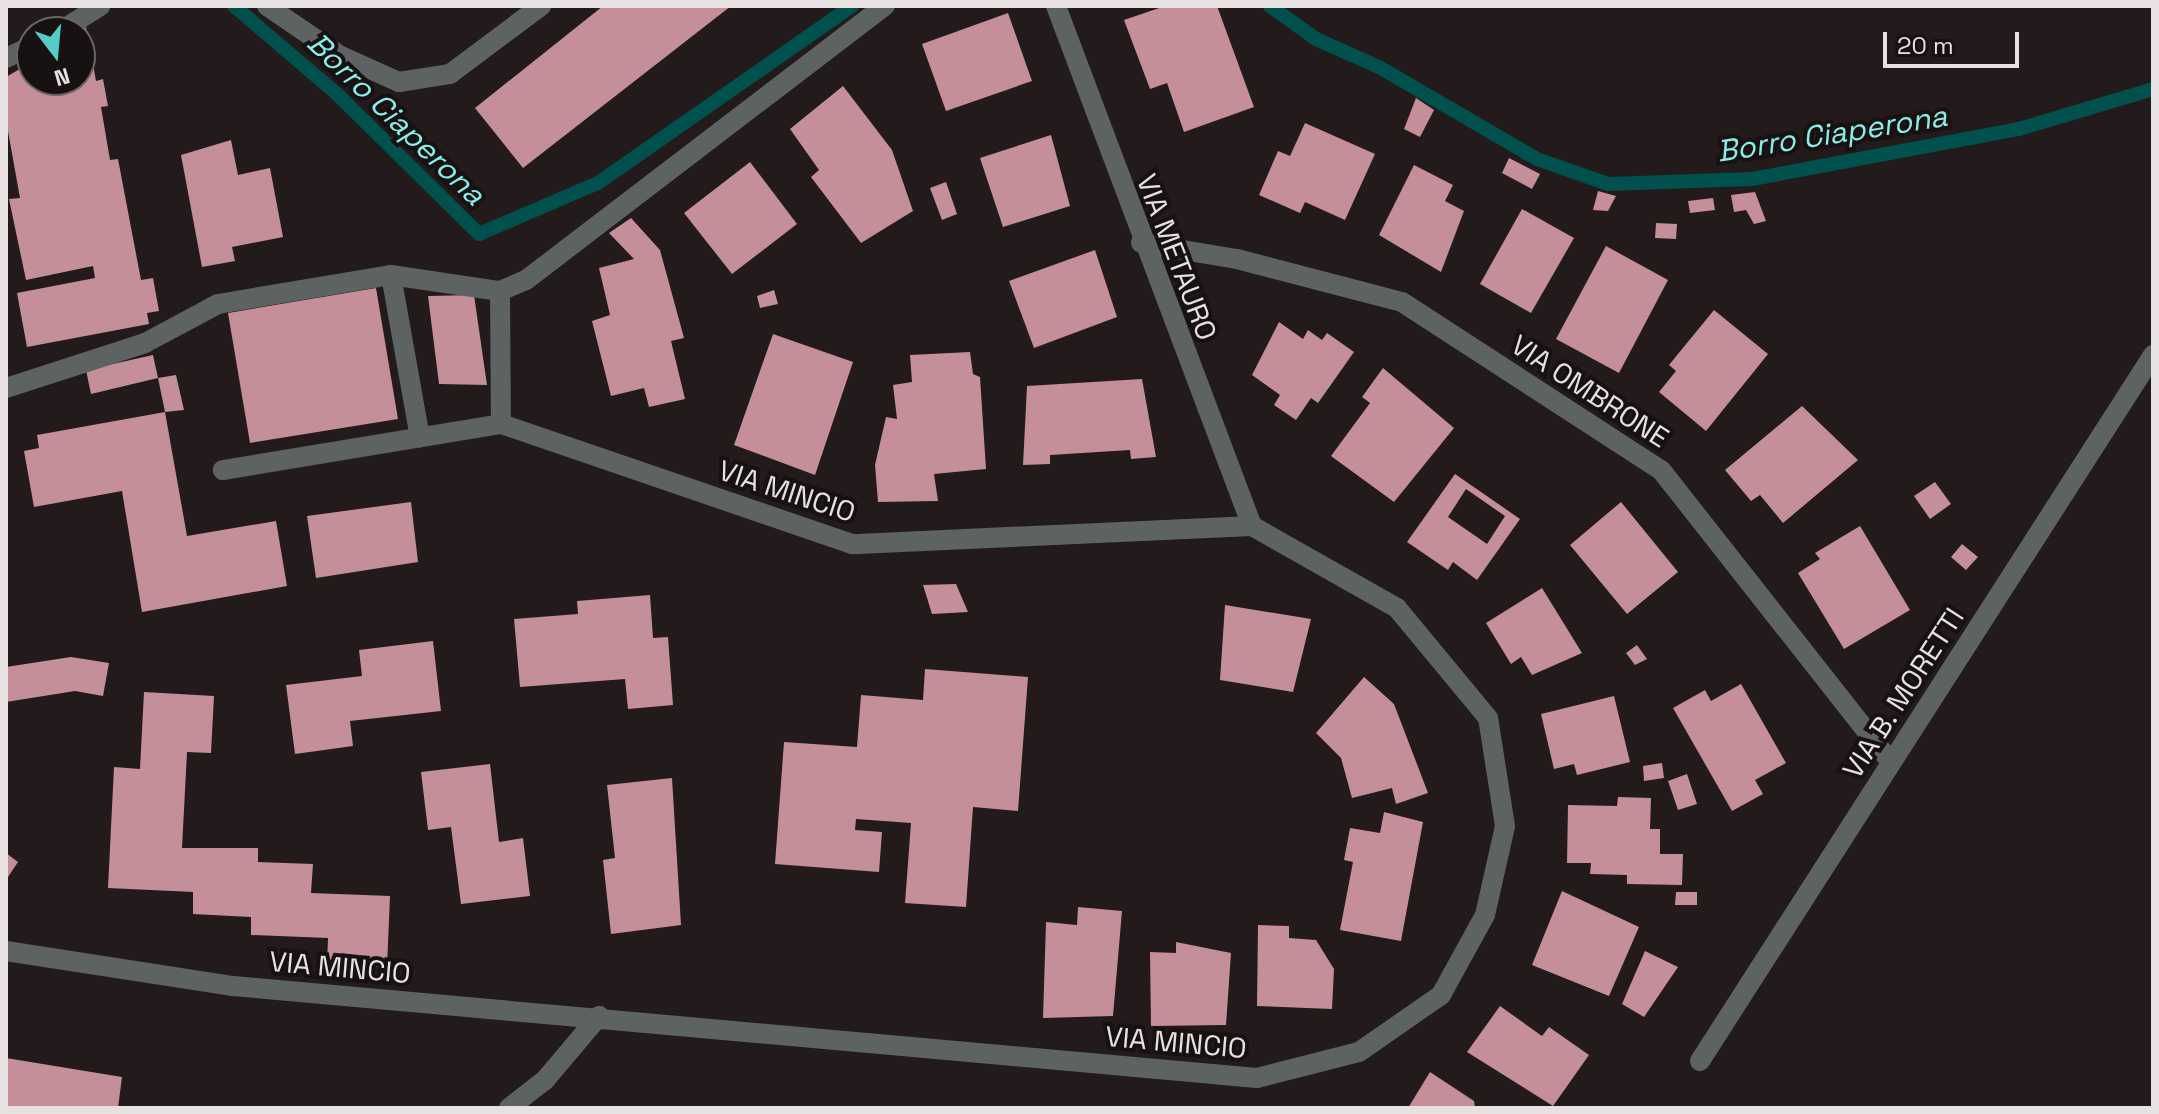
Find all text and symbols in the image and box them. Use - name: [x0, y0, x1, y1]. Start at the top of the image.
- north arrow: [16, 16, 96, 96]
- scale bar: [1887, 16, 2023, 66]
- water label: Borro Ciaperona: [300, 25, 492, 213]
- text: 20 m: [1897, 30, 1954, 61]
- text: N: [51, 62, 73, 93]
- water label: Borro Ciaperona: [1714, 98, 1950, 170]
- street label: VIA METAURO: [1130, 169, 1224, 345]
- street label: VIA OMBRONE: [1505, 328, 1675, 454]
- street label: VIA MINCIO: [714, 453, 860, 529]
- street label: VIA B. MORETTI: [1835, 601, 1971, 785]
- street label: VIA MINCIO: [268, 944, 412, 990]
- street label: VIA MINCIO: [1104, 1019, 1248, 1065]

